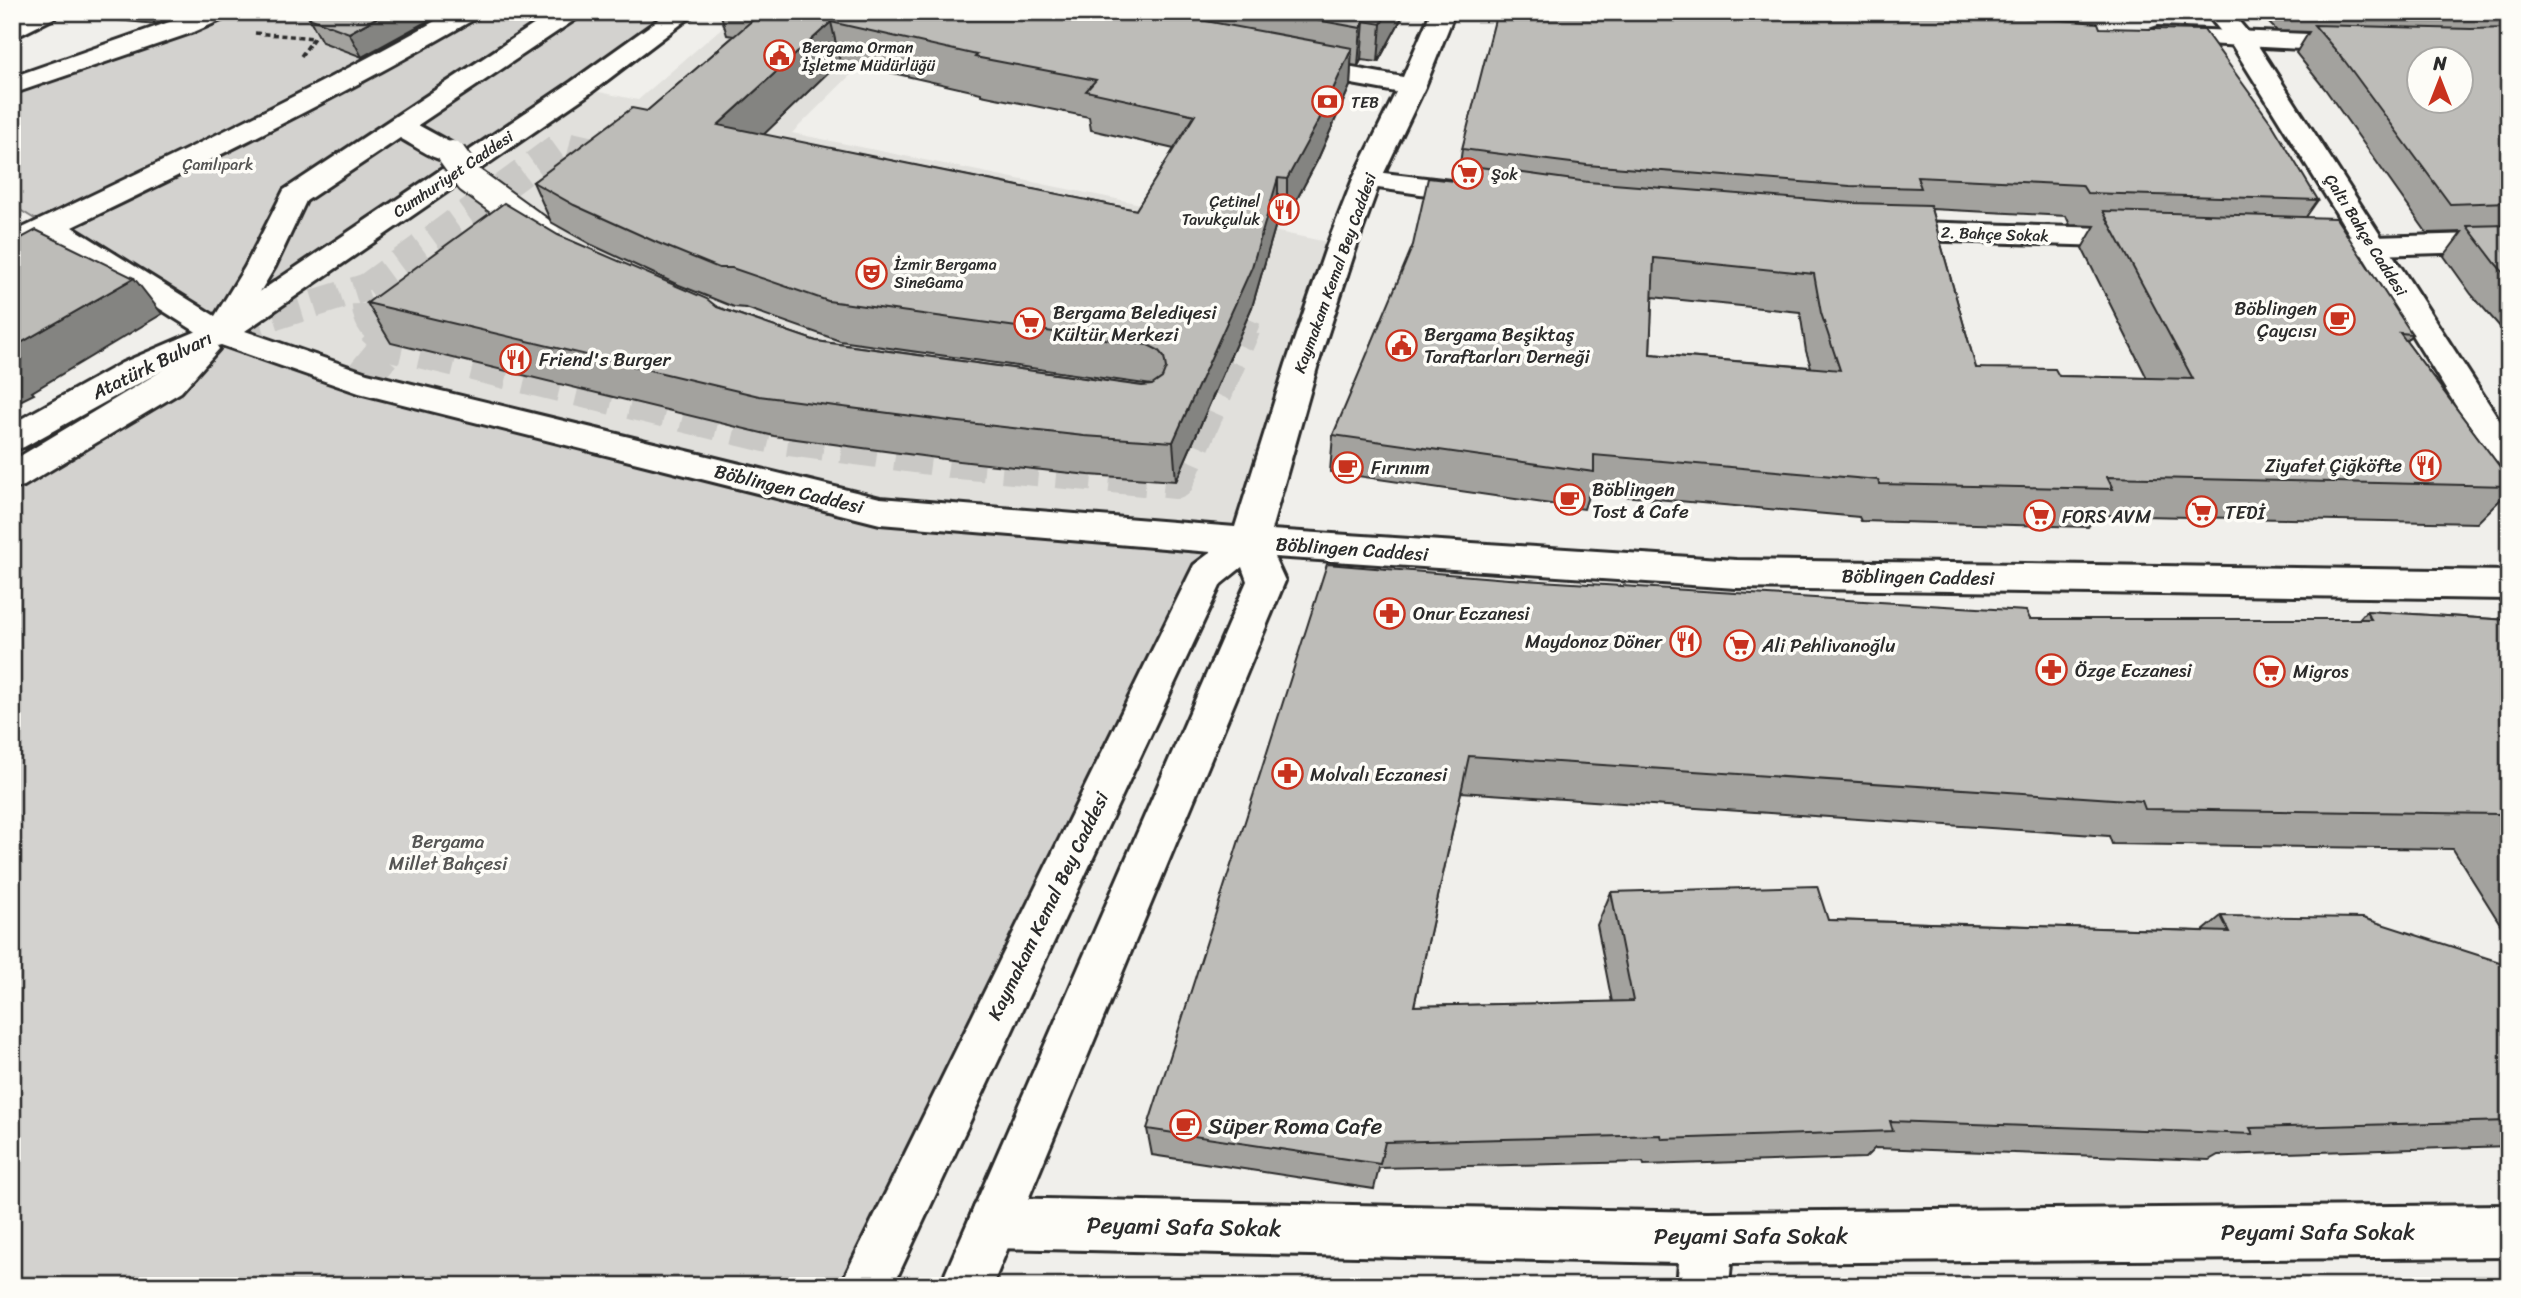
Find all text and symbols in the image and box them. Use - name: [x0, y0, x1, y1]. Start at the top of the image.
- place label: Bergama Orman İşletme Müdürlüğü: [801, 33, 936, 80]
- public building icon: Bergama Orman İşletme Müdürlüğü: [762, 39, 796, 73]
- north arrow: [2406, 46, 2476, 116]
- text: N: [2432, 47, 2447, 80]
- bank icon: TEB: [1311, 85, 1345, 119]
- place label: TEB: [1351, 88, 1379, 117]
- street label: Cumhuriyet Caddesi: [387, 122, 520, 225]
- park label: Çamlıpark: [183, 150, 253, 179]
- supermarket icon: Şok: [1451, 157, 1485, 191]
- place label: Şok: [1491, 160, 1518, 189]
- street label: Kaymakam Kemal Bey Caddesi: [1285, 168, 1385, 377]
- street label: Çaltı Bahçe Caddesi: [2317, 168, 2416, 303]
- place label: Çetinel Tavukçuluk: [1182, 187, 1260, 234]
- restaurant icon: Çetinel Tavukçuluk: [1266, 193, 1300, 227]
- street label: 2. Bahçe Sokak: [1940, 218, 2050, 250]
- place label: İzmir Bergama SineGama: [893, 250, 997, 297]
- theatre icon: İzmir Bergama SineGama: [854, 256, 888, 290]
- place label: Böblingen Çaycısı: [2234, 292, 2317, 347]
- place label: Bergama Belediyesi Kültür Merkezi: [1053, 296, 1217, 351]
- cafe icon: Böblingen Çaycısı: [2323, 302, 2357, 336]
- supermarket icon: Bergama Belediyesi Kültür Merkezi: [1013, 306, 1047, 340]
- place label: Bergama Beşiktaş Taraftarları Derneği: [1424, 318, 1591, 373]
- street label: Atatürk Bulvarı: [85, 322, 218, 409]
- public building icon: Bergama Beşiktaş Taraftarları Derneği: [1384, 328, 1418, 362]
- restaurant icon: Friend's Burger: [499, 342, 533, 376]
- place label: Friend's Burger: [539, 343, 672, 376]
- restaurant icon: Ziyafet Çiğköfte: [2408, 448, 2442, 482]
- place label: Ziyafet Çiğköfte: [2265, 449, 2402, 482]
- cafe icon: Fırınım: [1331, 450, 1365, 484]
- place label: Fırınım: [1371, 451, 1430, 484]
- street label: Böblingen Caddesi: [711, 455, 868, 524]
- place label: Böblingen Tost & Cafe: [1592, 473, 1689, 528]
- cafe icon: Böblingen Tost & Cafe: [1552, 483, 1586, 517]
- supermarket icon: TEDİ: [2185, 495, 2219, 529]
- place label: TEDİ: [2225, 496, 2266, 529]
- supermarket icon: FORS AVM: [2022, 499, 2056, 533]
- place label: FORS AVM: [2062, 500, 2151, 533]
- street label: Böblingen Caddesi: [1275, 527, 1430, 571]
- street label: Böblingen Caddesi: [1841, 559, 1995, 595]
- pharmacy icon: Onur Eczanesi: [1373, 596, 1407, 630]
- place label: Onur Eczanesi: [1413, 597, 1530, 630]
- restaurant icon: Maydonoz Döner: [1668, 624, 1702, 658]
- place label: Maydonoz Döner: [1525, 625, 1663, 658]
- supermarket icon: Ali Pehlivanoğlu: [1722, 628, 1756, 662]
- place label: Ali Pehlivanoğlu: [1761, 629, 1895, 662]
- pharmacy icon: Özge Eczanesi: [2035, 653, 2069, 687]
- place label: Özge Eczanesi: [2075, 654, 2192, 687]
- supermarket icon: Migros: [2253, 654, 2287, 688]
- place label: Migros: [2293, 655, 2349, 688]
- pharmacy icon: Molvalı Eczanesi: [1270, 757, 1304, 791]
- place label: Molvalı Eczanesi: [1310, 758, 1448, 791]
- street label: Kaymakam Kemal Bey Caddesi: [978, 785, 1118, 1026]
- park label: Bergama Millet Bahçesi: [389, 825, 508, 880]
- place label: Süper Roma Cafe: [1208, 1106, 1382, 1147]
- cafe icon: Süper Roma Cafe: [1168, 1109, 1202, 1143]
- street label: Peyami Safa Sokak: [1086, 1205, 1282, 1249]
- street label: Peyami Safa Sokak: [2221, 1212, 2415, 1253]
- street label: Peyami Safa Sokak: [1654, 1216, 1848, 1257]

